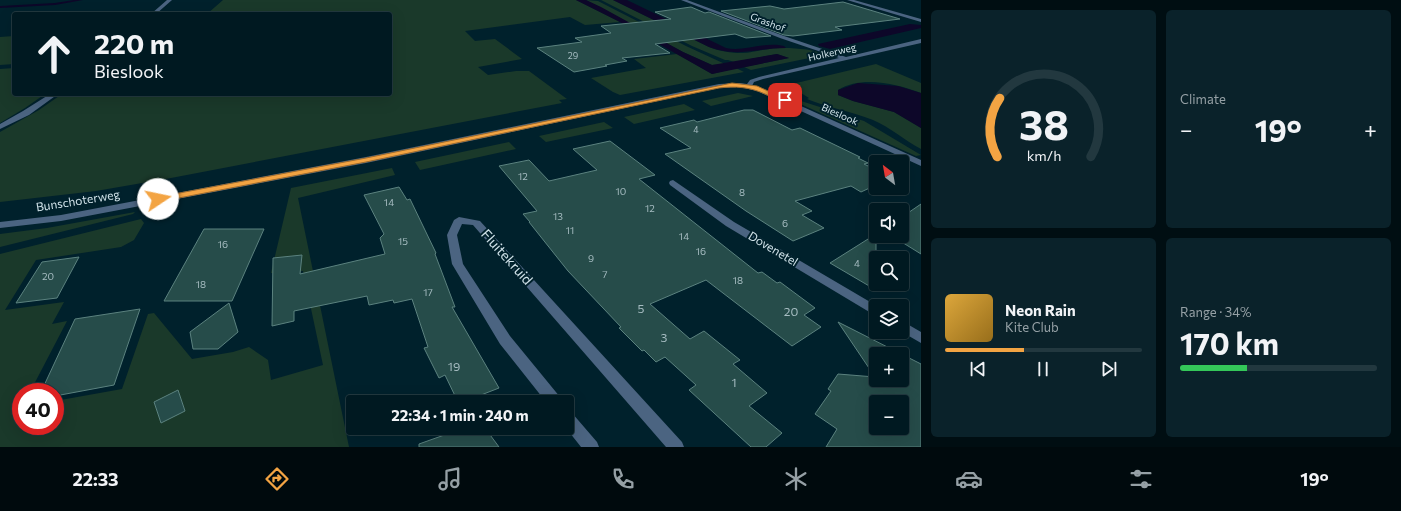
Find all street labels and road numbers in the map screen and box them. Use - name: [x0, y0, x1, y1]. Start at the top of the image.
- street label: Grashof: [749, 10, 787, 34]
- street label: Holkerweg: [807, 41, 858, 63]
- street label: Bieslook: [820, 101, 861, 128]
- street label: Bunschoterweg: [35, 186, 121, 214]
- street label: Fluitekruid: [478, 225, 537, 288]
- street label: Dovenetel: [746, 228, 801, 268]

